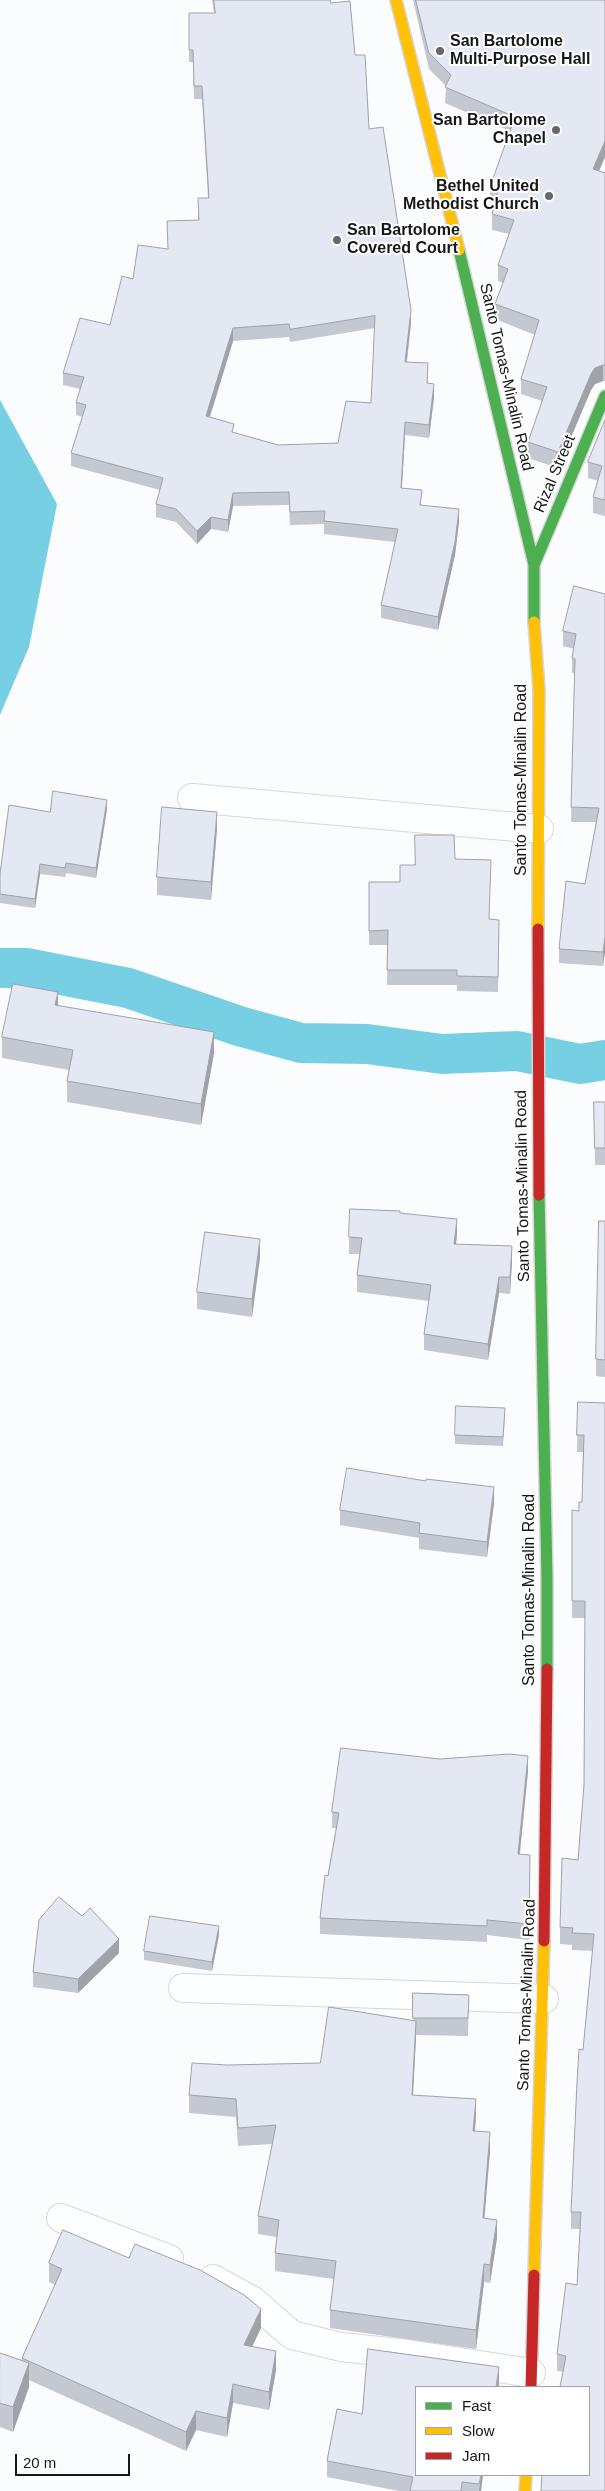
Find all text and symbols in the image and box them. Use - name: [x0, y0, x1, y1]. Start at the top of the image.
- place label: San Bartolome Multi-Purpose Hall: [450, 32, 590, 70]
- marker: San Bartolome Multi-Purpose Hall: [434, 45, 446, 57]
- place label: San Bartolome Chapel: [433, 111, 546, 149]
- marker: San Bartolome Chapel: [550, 124, 562, 136]
- place label: Bethel United Methodist Church: [403, 177, 539, 215]
- marker: Bethel United Methodist Church: [543, 190, 555, 202]
- place label: San Bartolome Covered Court: [347, 221, 460, 259]
- marker: San Bartolome Covered Court: [331, 234, 343, 246]
- street label: Santo Tomas-Minalin Road: [475, 281, 537, 473]
- street label: Rizal Street: [530, 432, 580, 516]
- street label: Santo Tomas-Minalin Road: [512, 684, 532, 876]
- street label: Santo Tomas-Minalin Road: [512, 1090, 534, 1282]
- street label: Santo Tomas-Minalin Road: [520, 1494, 540, 1686]
- street label: Santo Tomas-Minalin Road: [514, 1899, 540, 2091]
- legend: [415, 2386, 590, 2476]
- text: Fast: [462, 2397, 491, 2414]
- text: Slow: [462, 2422, 495, 2439]
- scale bar: [18, 2444, 132, 2476]
- text: Jam: [462, 2447, 490, 2464]
- text: 20 m: [23, 2454, 56, 2471]

